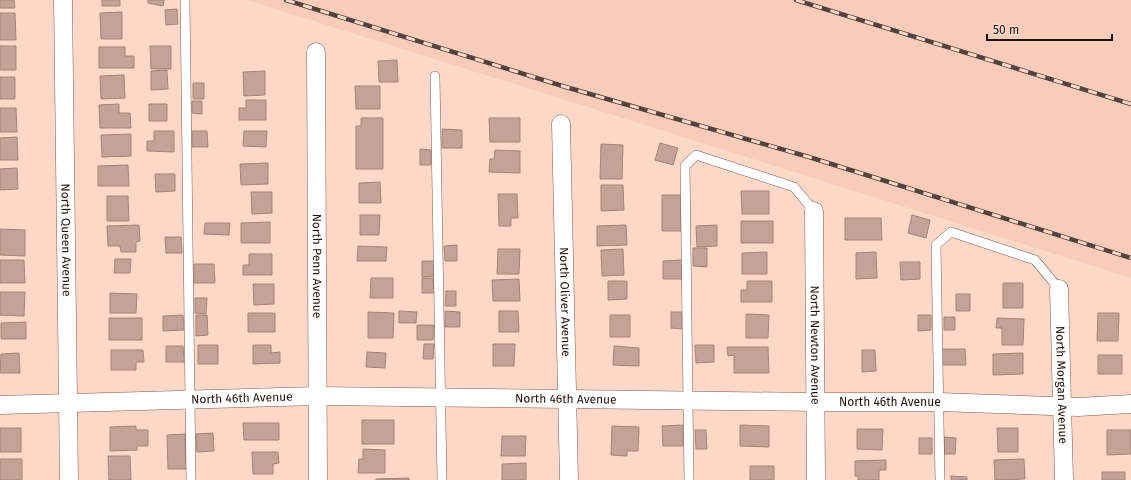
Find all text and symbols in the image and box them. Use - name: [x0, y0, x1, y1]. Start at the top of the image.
- scale bar: [987, 16, 1112, 42]
- text: 50 m: [993, 23, 1019, 37]
- street label: North Queen Avenue: [58, 183, 74, 297]
- street label: North Penn Avenue: [310, 214, 324, 318]
- street label: North Oliver Avenue: [557, 247, 573, 357]
- street label: North Newton Avenue: [808, 285, 822, 405]
- street label: North Morgan Avenue: [1053, 326, 1070, 444]
- street label: North 46th Avenue: [191, 390, 293, 407]
- street label: North 46th Avenue: [515, 391, 617, 407]
- street label: North 46th Avenue: [839, 395, 941, 409]

